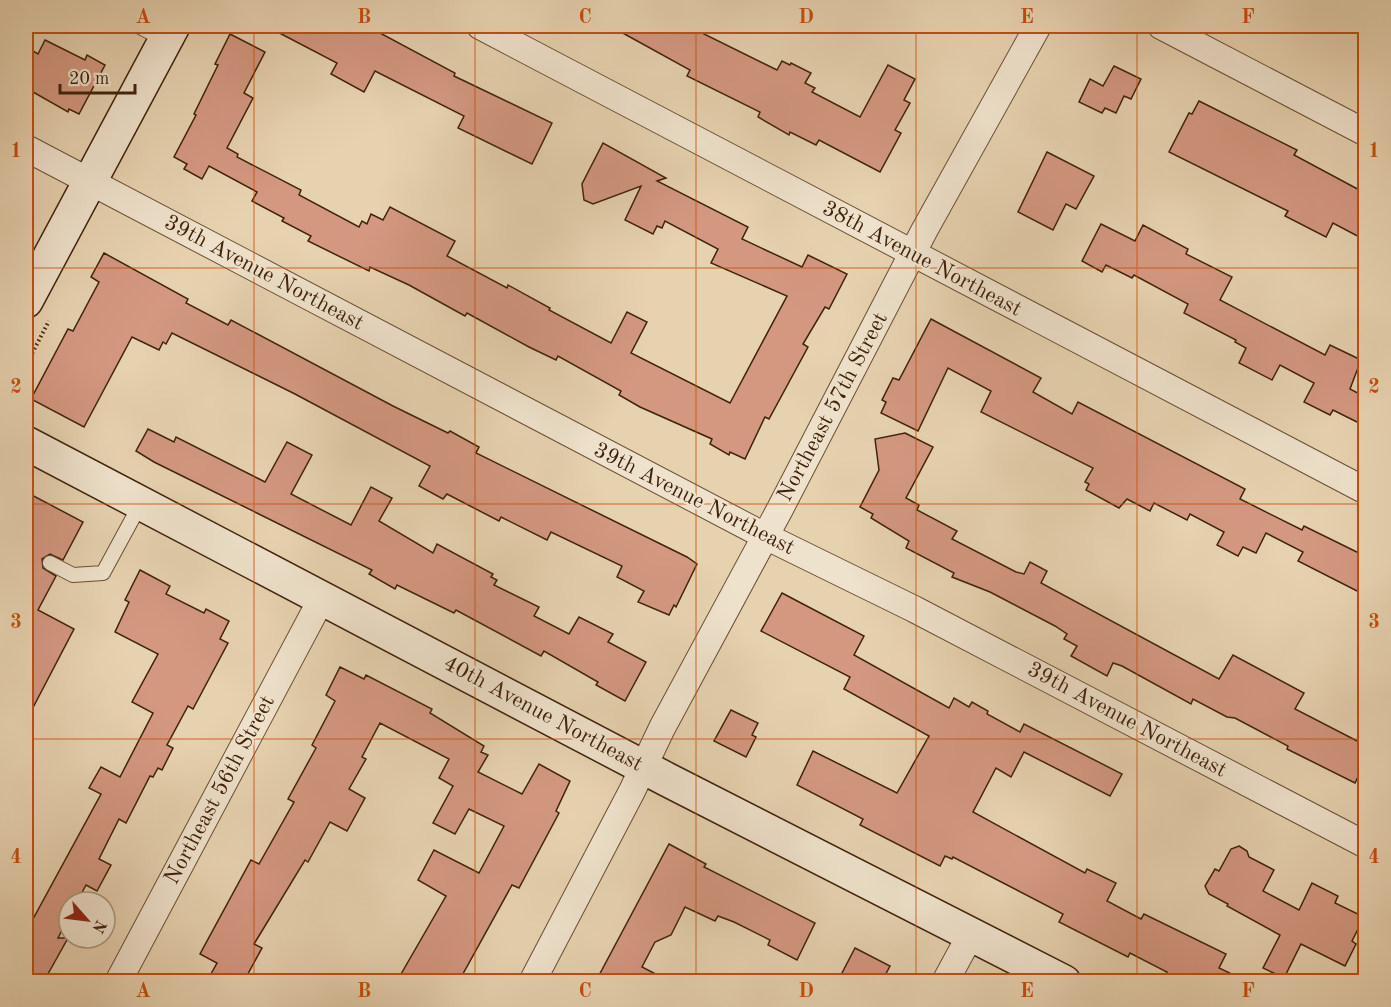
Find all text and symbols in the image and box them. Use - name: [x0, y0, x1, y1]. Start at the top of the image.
- text: A: [135, 8, 151, 28]
- text: B: [357, 8, 371, 28]
- text: C: [578, 8, 592, 28]
- text: D: [798, 8, 814, 28]
- text: E: [1020, 8, 1034, 28]
- text: F: [1241, 8, 1255, 28]
- scale bar: [60, 57, 135, 95]
- text: 20 m: [69, 70, 109, 88]
- text: 1: [10, 142, 22, 162]
- text: 1: [1368, 142, 1380, 162]
- street label: 38th Avenue Northeast: [819, 197, 1025, 321]
- street label: 39th Avenue Northeast: [161, 211, 367, 335]
- street label: Northeast 57th Street: [774, 309, 892, 505]
- text: 2: [10, 378, 22, 398]
- text: 2: [1368, 378, 1380, 398]
- street label: 39th Avenue Northeast: [590, 439, 798, 559]
- text: 3: [10, 613, 22, 633]
- text: 3: [1368, 613, 1380, 633]
- street label: 40th Avenue Northeast: [440, 652, 646, 776]
- street label: 39th Avenue Northeast: [1024, 658, 1230, 782]
- street label: Northeast 56th Street: [161, 692, 279, 888]
- text: 4: [10, 848, 22, 868]
- text: 4: [1368, 848, 1380, 868]
- north arrow: [57, 890, 117, 950]
- text: N: [88, 917, 108, 936]
- text: A: [135, 982, 151, 1002]
- text: B: [357, 982, 371, 1002]
- text: C: [578, 982, 592, 1002]
- text: D: [798, 982, 814, 1002]
- text: E: [1020, 982, 1034, 1002]
- text: F: [1241, 982, 1255, 1002]

